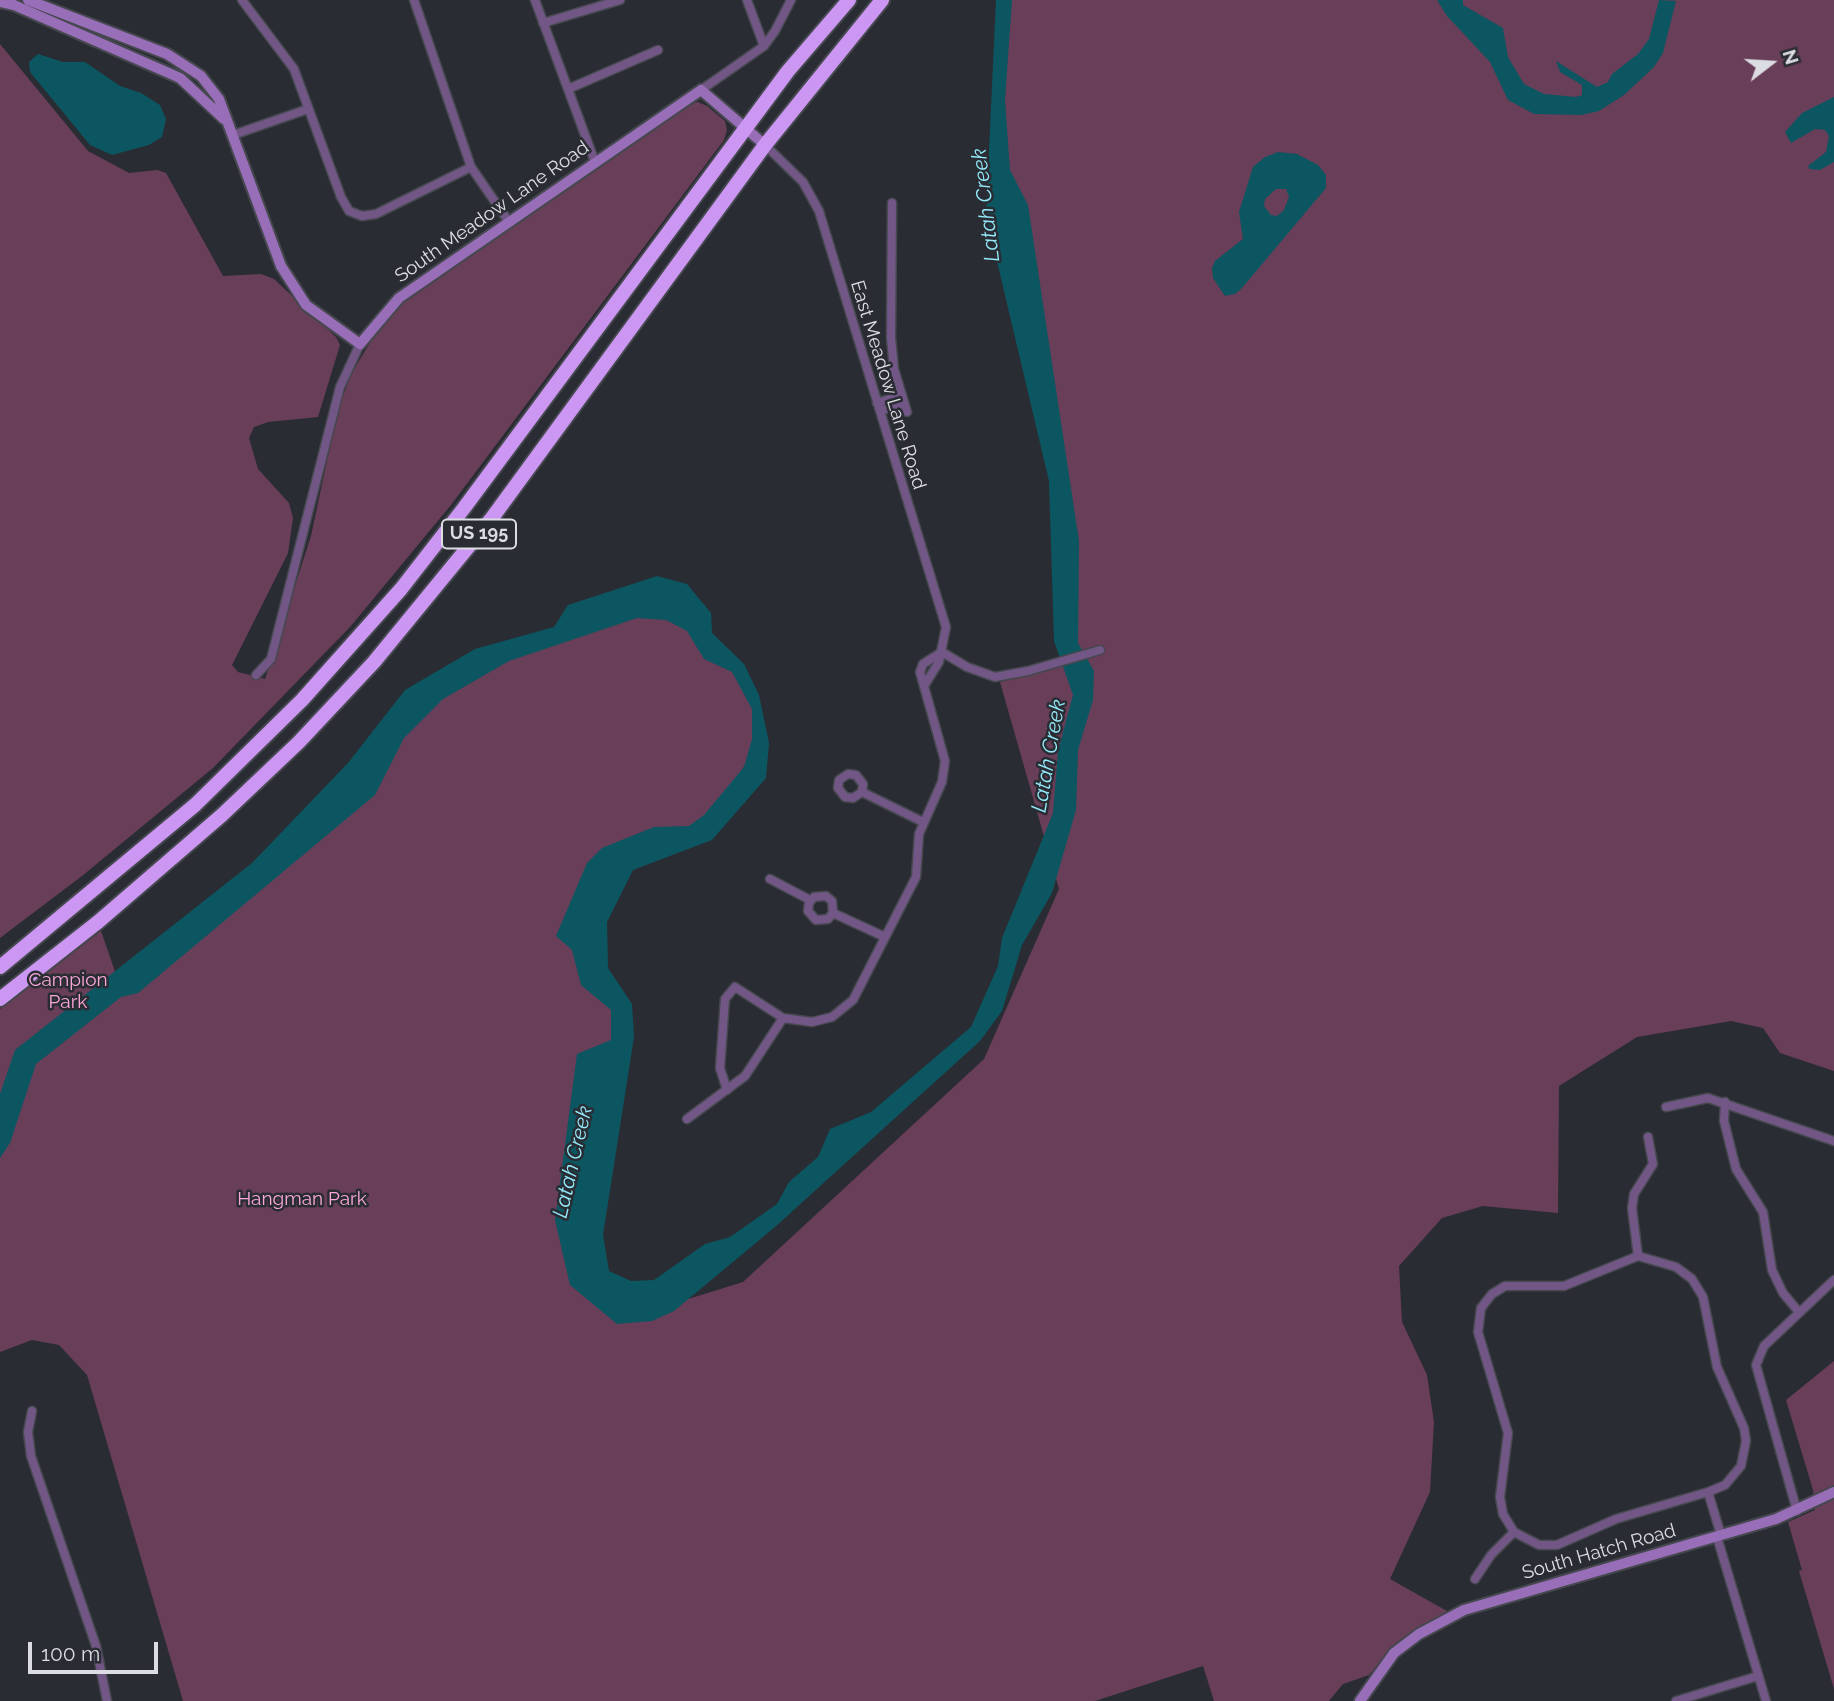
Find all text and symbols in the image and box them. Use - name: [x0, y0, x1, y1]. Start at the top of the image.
- north arrow: [1736, 28, 1806, 98]
- text: N: [1778, 47, 1804, 67]
- street label: South Meadow Lane Road: [391, 136, 593, 288]
- water label: Latah Creek: [967, 147, 1005, 263]
- street label: East Meadow Lane Road: [845, 278, 931, 492]
- road number: US 195: [442, 520, 516, 548]
- water label: Latah Creek: [1027, 698, 1071, 814]
- park label: Campion Park: [28, 969, 108, 1013]
- water label: Latah Creek: [548, 1104, 598, 1220]
- park label: Hangman Park: [237, 1188, 367, 1210]
- street label: South Hatch Road: [1520, 1519, 1678, 1585]
- scale bar: [32, 1628, 161, 1672]
- text: 100 m: [41, 1641, 100, 1666]

